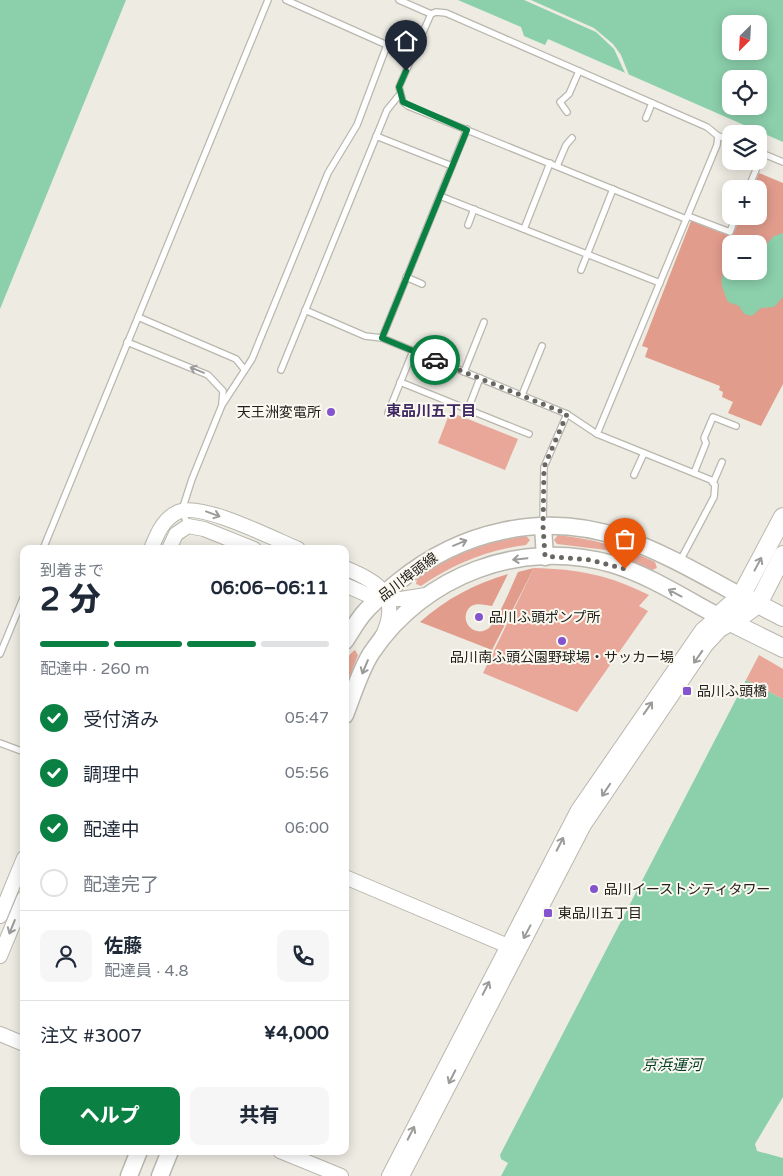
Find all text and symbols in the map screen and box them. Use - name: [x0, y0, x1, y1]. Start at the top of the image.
- north arrow: [722, 15, 768, 60]
- map controls: [722, 15, 767, 280]
- pin: [385, 20, 427, 71]
- icon: home: [392, 27, 420, 55]
- button: locate: [722, 70, 767, 115]
- button: layers: [722, 125, 767, 170]
- button: +: [722, 180, 767, 225]
- button: −: [722, 235, 767, 280]
- courier: [410, 335, 460, 385]
- icon: car: [421, 346, 449, 374]
- one-way arrow: [190, 365, 205, 375]
- district label: 東品川五丁目: [386, 402, 476, 420]
- place label: 天王洲変電所: [237, 404, 321, 421]
- marker: 天王洲変電所: [325, 406, 337, 418]
- one-way arrow: [205, 510, 220, 519]
- pin: [604, 518, 646, 569]
- icon: bag: [611, 525, 639, 553]
- one-way arrow: [452, 538, 467, 548]
- street label: 品川埠頭線: [375, 549, 441, 605]
- one-way arrow: [512, 554, 528, 564]
- one-way arrow: [754, 557, 763, 572]
- text: 到着まで: [40, 561, 104, 581]
- text: 06:06–06:11: [211, 577, 329, 599]
- text: 2 分: [40, 581, 100, 619]
- one-way arrow: [668, 588, 683, 597]
- place label: 品川ふ頭ポンプ所: [489, 609, 601, 626]
- marker: 品川ふ頭ポンプ所: [473, 611, 485, 623]
- marker: 品川南ふ頭公園野球場・サッカー場: [556, 635, 568, 647]
- place label: 品川南ふ頭公園野球場・サッカー場: [450, 649, 674, 666]
- one-way arrow: [693, 649, 703, 663]
- text: 配達中 · 260 m: [40, 659, 149, 679]
- one-way arrow: [360, 659, 369, 674]
- place label: 品川ふ頭橋: [697, 683, 767, 700]
- marker: 品川ふ頭橋: [681, 685, 693, 697]
- one-way arrow: [643, 701, 653, 715]
- icon: check: [40, 704, 68, 732]
- text: 05:47: [285, 708, 329, 728]
- text: 受付済み: [83, 709, 159, 731]
- icon: check: [40, 759, 68, 787]
- text: 05:56: [285, 763, 329, 783]
- text: 調理中: [83, 764, 140, 786]
- one-way arrow: [601, 783, 611, 797]
- icon: check: [40, 814, 68, 842]
- text: 06:00: [285, 818, 329, 838]
- text: 配達中: [83, 819, 140, 841]
- one-way arrow: [556, 837, 565, 852]
- text: 配達完了: [83, 874, 159, 896]
- place label: 品川イーストシティタワー: [604, 881, 770, 898]
- marker: 品川イーストシティタワー: [588, 883, 600, 895]
- place label: 東品川五丁目: [558, 905, 642, 922]
- marker: 東品川五丁目: [542, 907, 554, 919]
- one-way arrow: [7, 919, 16, 934]
- one-way arrow: [522, 925, 532, 940]
- button: person: [40, 930, 92, 982]
- button: phone: [277, 930, 329, 982]
- text: 佐藤: [104, 935, 142, 957]
- text: 配達員 · 4.8: [104, 961, 189, 981]
- one-way arrow: [481, 981, 491, 996]
- text: ¥4,000: [264, 1022, 329, 1044]
- text: 注文 #3007: [40, 1025, 142, 1047]
- water label: 京浜運河: [642, 1056, 705, 1074]
- one-way arrow: [447, 1069, 456, 1084]
- button: ヘルプ: [40, 1087, 180, 1145]
- button: 共有: [190, 1087, 329, 1145]
- one-way arrow: [406, 1125, 416, 1140]

